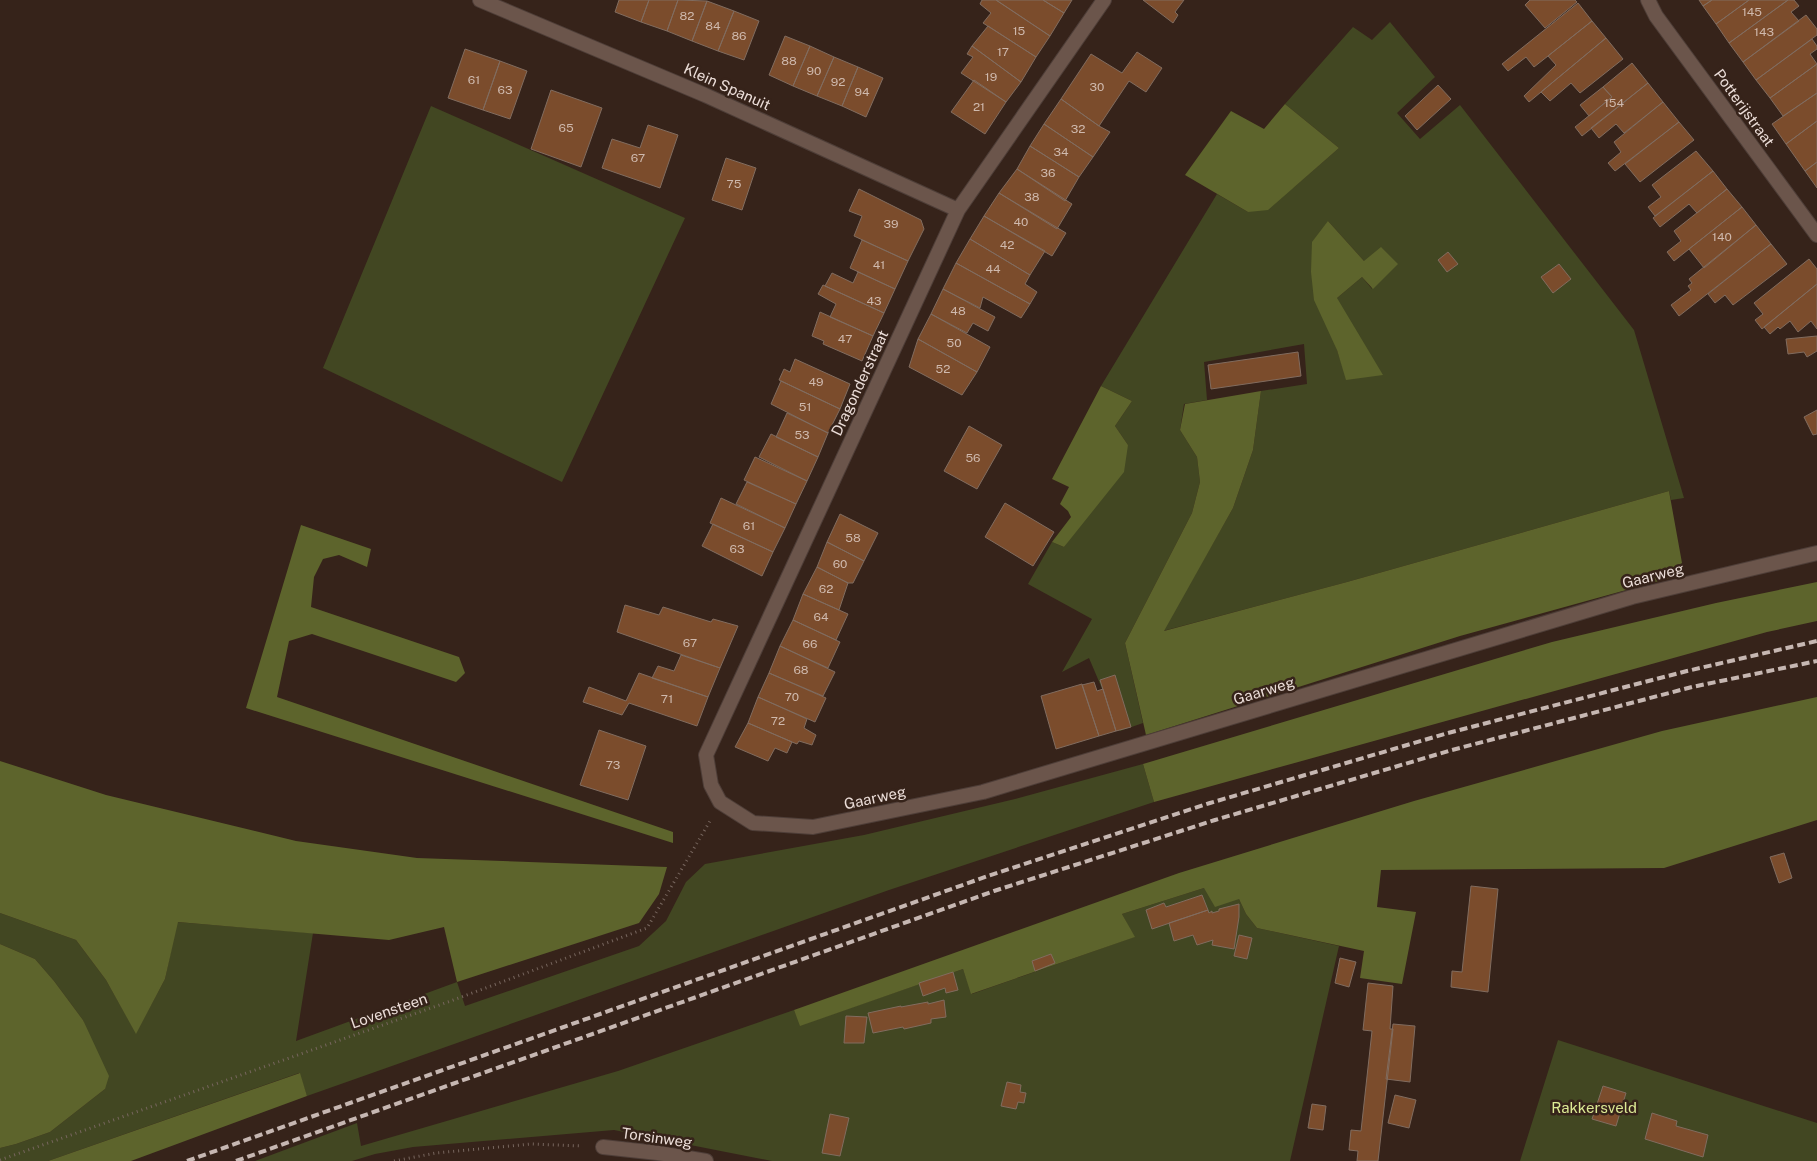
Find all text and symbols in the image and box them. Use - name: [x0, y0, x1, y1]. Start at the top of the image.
- house number: 145: [1742, 5, 1762, 19]
- house number: 82: [680, 9, 694, 23]
- house number: 84: [705, 19, 721, 33]
- house number: 15: [1013, 24, 1026, 38]
- house number: 143: [1754, 25, 1774, 39]
- house number: 86: [731, 29, 747, 43]
- house number: 17: [997, 45, 1009, 59]
- house number: 88: [781, 54, 797, 68]
- street label: Klein Spanuit: [681, 60, 773, 113]
- house number: 90: [807, 64, 821, 78]
- street label: Potterijstraat: [1711, 66, 1778, 150]
- house number: 19: [985, 70, 997, 84]
- house number: 61: [468, 73, 480, 87]
- house number: 92: [831, 75, 845, 89]
- house number: 30: [1090, 80, 1104, 94]
- house number: 63: [498, 83, 512, 97]
- house number: 94: [854, 85, 870, 99]
- house number: 154: [1604, 96, 1625, 110]
- house number: 21: [973, 100, 985, 114]
- house number: 65: [558, 121, 574, 135]
- house number: 32: [1071, 122, 1085, 136]
- house number: 34: [1053, 145, 1069, 159]
- house number: 67: [631, 151, 645, 165]
- house number: 36: [1041, 166, 1055, 180]
- house number: 75: [727, 177, 742, 191]
- house number: 38: [1024, 190, 1040, 204]
- house number: 40: [1014, 215, 1028, 229]
- house number: 39: [884, 217, 898, 231]
- house number: 140: [1712, 230, 1732, 244]
- house number: 42: [1000, 238, 1014, 252]
- house number: 41: [873, 258, 885, 272]
- house number: 44: [985, 262, 1001, 276]
- house number: 43: [866, 294, 882, 308]
- house number: 48: [950, 304, 966, 318]
- street label: Dragonderstraat: [828, 327, 892, 438]
- house number: 47: [838, 332, 852, 346]
- house number: 50: [946, 336, 962, 350]
- house number: 52: [936, 362, 950, 376]
- house number: 49: [808, 375, 824, 389]
- house number: 51: [799, 400, 811, 414]
- house number: 53: [794, 428, 810, 442]
- house number: 56: [965, 451, 981, 465]
- house number: 61: [743, 519, 755, 533]
- house number: 58: [845, 531, 861, 545]
- house number: 63: [730, 542, 744, 556]
- house number: 60: [833, 557, 847, 571]
- street label: Gaarweg: [1620, 560, 1685, 591]
- house number: 62: [819, 582, 833, 596]
- house number: 64: [814, 610, 829, 624]
- house number: 67: [683, 636, 697, 650]
- house number: 66: [803, 637, 817, 651]
- house number: 68: [793, 663, 809, 677]
- street label: Gaarweg: [1231, 673, 1296, 708]
- house number: 70: [785, 690, 799, 704]
- house number: 71: [661, 692, 673, 706]
- house number: 72: [771, 714, 785, 728]
- house number: 73: [606, 758, 620, 772]
- street label: Gaarweg: [842, 783, 907, 812]
- street label: Lovensteen: [348, 989, 429, 1032]
- park label: Rakkersveld: [1551, 1099, 1637, 1116]
- street label: Torsinweg: [621, 1124, 694, 1151]

